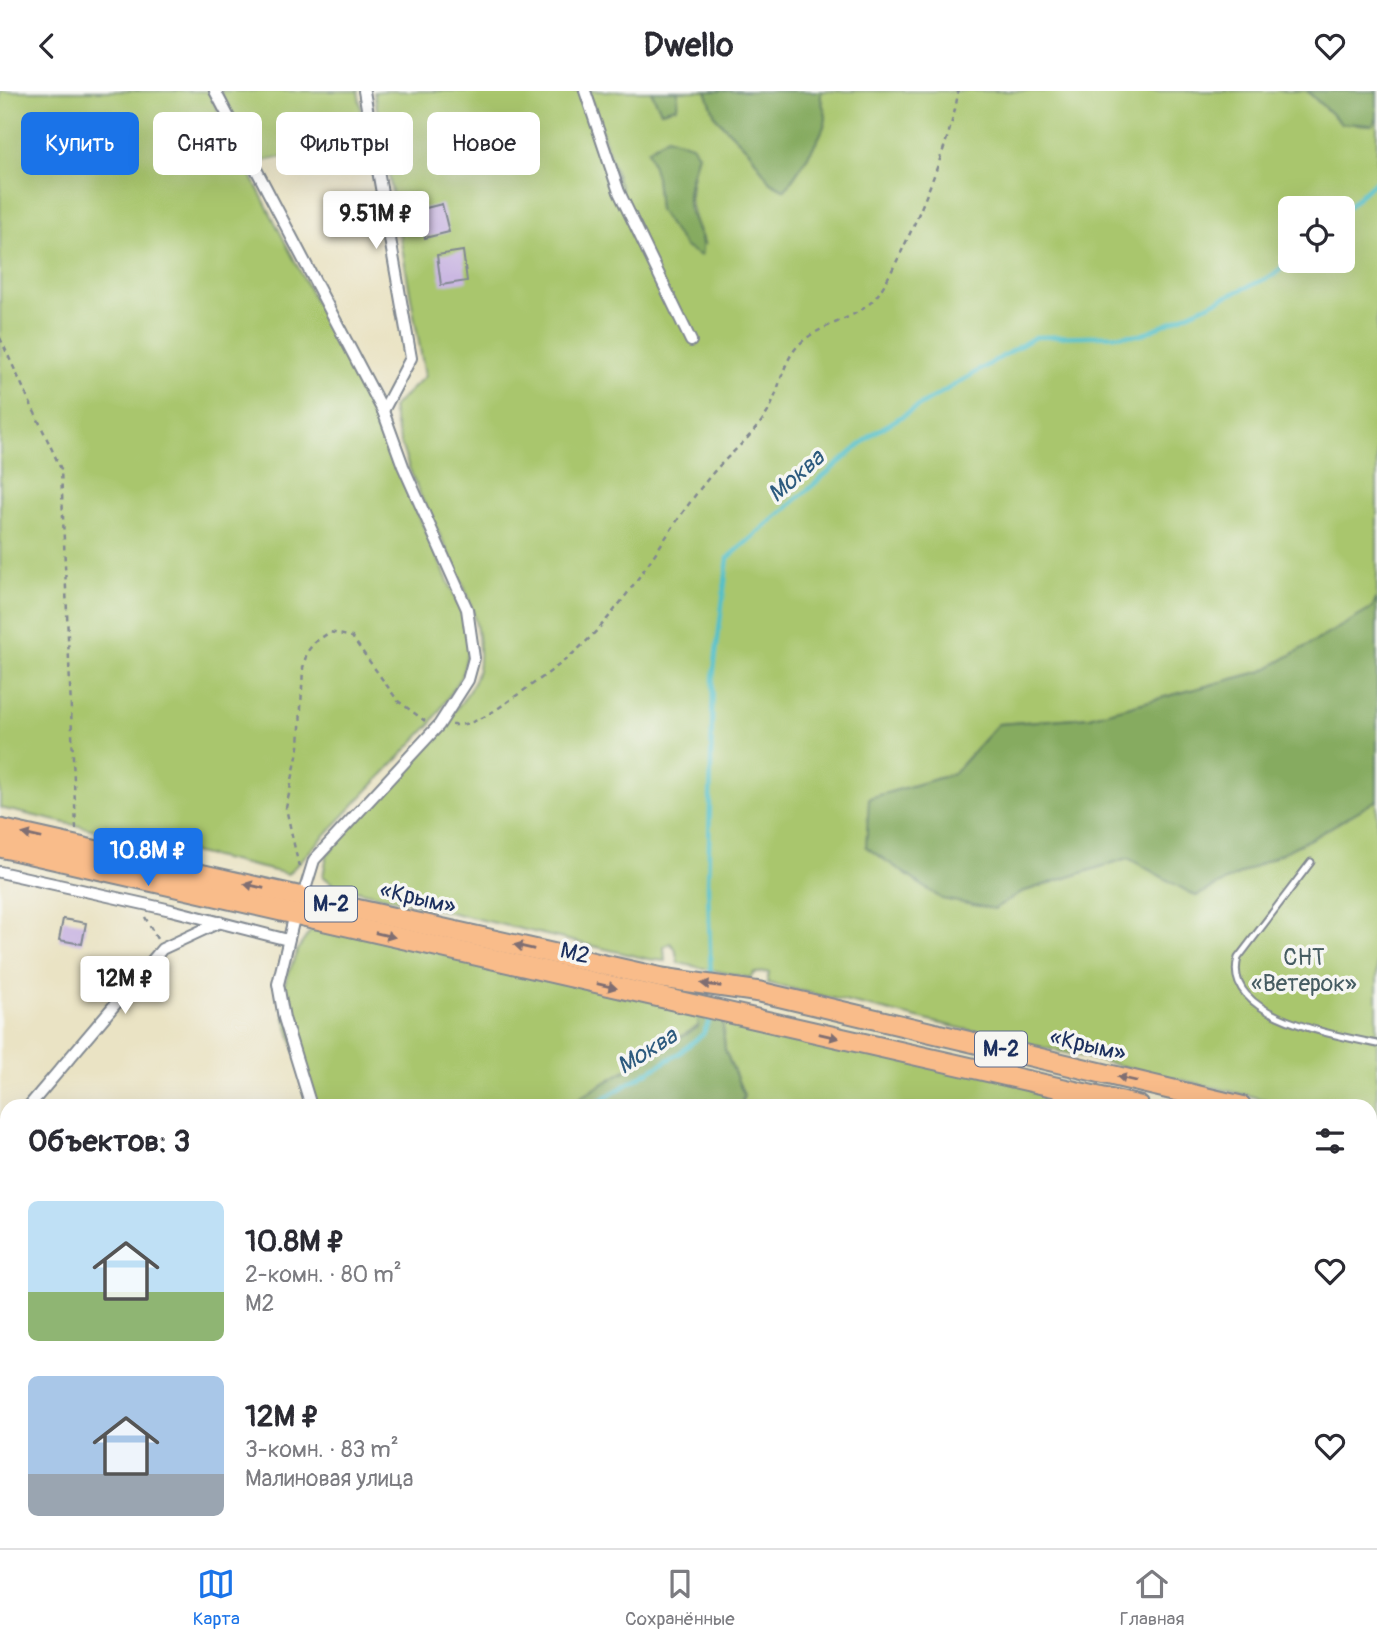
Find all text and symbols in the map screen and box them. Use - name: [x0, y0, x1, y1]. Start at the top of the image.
- text: Dwello: [644, 26, 733, 66]
- icon: back: [28, 27, 66, 65]
- icon: heart: [1311, 27, 1349, 65]
- chip: Купить: [21, 112, 139, 175]
- chip: Снять: [153, 112, 262, 175]
- chip: Фильтры: [276, 112, 413, 175]
- chip: Новое: [427, 112, 540, 175]
- pin: 9.51M ₽: [311, 191, 441, 251]
- map controls: [1278, 196, 1355, 273]
- button: locate: [1278, 196, 1355, 273]
- text: 9.51M ₽: [339, 199, 413, 228]
- water label: Моква: [762, 442, 832, 508]
- pin: 10.8M ₽: [83, 829, 213, 888]
- one-way arrow: [21, 830, 43, 841]
- text: 10.8M ₽: [110, 836, 186, 865]
- street label: «Крым»: [377, 875, 459, 921]
- one-way arrow: [243, 881, 265, 892]
- road number: М-2: [305, 887, 357, 921]
- one-way arrow: [374, 930, 396, 941]
- street label: М2: [557, 936, 593, 970]
- one-way arrow: [513, 941, 535, 952]
- park label: СНТ «Ветерок»: [1251, 943, 1357, 998]
- pin: 12M ₽: [76, 957, 174, 1016]
- text: 12M ₽: [96, 964, 154, 993]
- one-way arrow: [700, 979, 722, 990]
- one-way arrow: [596, 981, 618, 992]
- water label: Моква: [612, 1020, 684, 1081]
- street label: «Крым»: [1047, 1022, 1129, 1068]
- one-way arrow: [818, 1031, 840, 1042]
- road number: М-2: [975, 1031, 1027, 1067]
- one-way arrow: [1116, 1073, 1138, 1084]
- icon: filters: [1311, 1122, 1349, 1160]
- text: Объектов: 3: [28, 1123, 190, 1160]
- text: 10.8M ₽: [245, 1223, 345, 1260]
- icon: home: [84, 1229, 168, 1313]
- icon: heart: [1311, 1252, 1349, 1290]
- text: 2-комн. · 80 m²: [245, 1260, 402, 1289]
- text: М2: [245, 1289, 274, 1318]
- text: 12M ₽: [245, 1398, 320, 1435]
- icon: home: [84, 1404, 168, 1488]
- icon: heart: [1311, 1427, 1349, 1465]
- text: 3-комн. · 83 m²: [245, 1435, 399, 1464]
- text: Малиновая улица: [245, 1464, 414, 1493]
- tab: Карта: [193, 1565, 240, 1631]
- tab: Сохранённые: [625, 1565, 735, 1631]
- tab: Главная: [1120, 1565, 1184, 1631]

